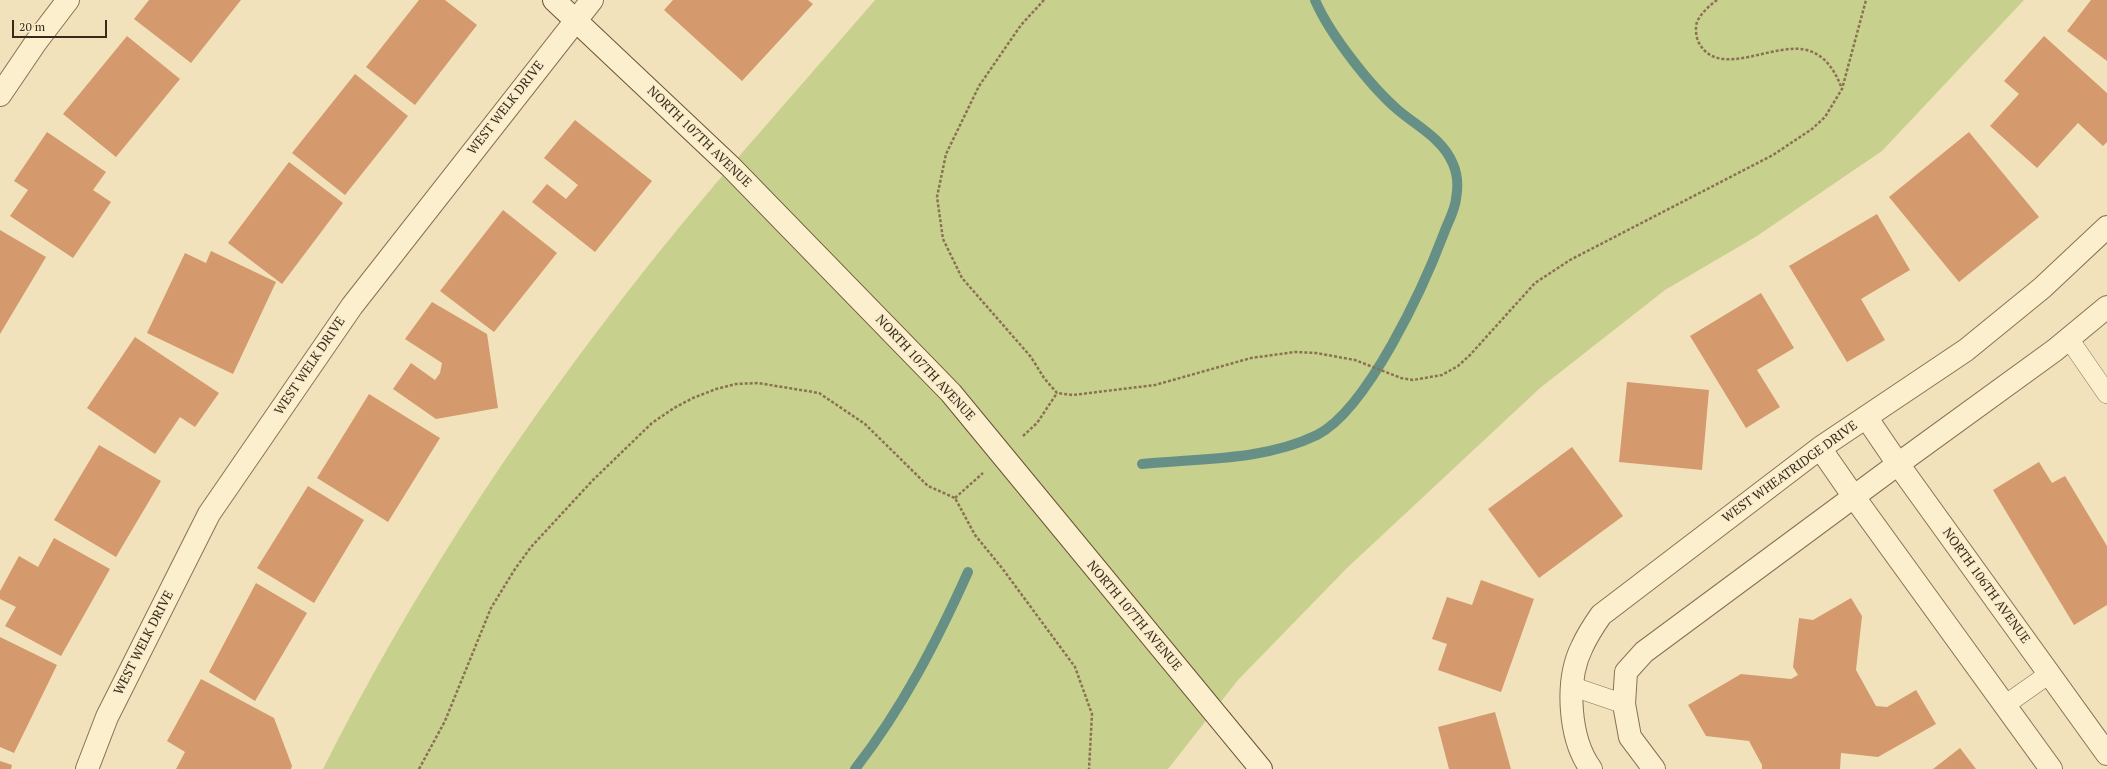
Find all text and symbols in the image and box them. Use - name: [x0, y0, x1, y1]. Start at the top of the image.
- scale bar: [14, 12, 109, 38]
- text: 20 m: [19, 19, 45, 34]
- street label: WEST WELK DRIVE: [465, 58, 547, 158]
- street label: NORTH 107TH AVENUE: [644, 83, 754, 191]
- street label: NORTH 107TH AVENUE: [872, 312, 978, 424]
- street label: WEST WELK DRIVE: [271, 314, 349, 418]
- street label: WEST WHEATRIDGE DRIVE: [1719, 418, 1861, 526]
- street label: NORTH 106TH AVENUE: [1939, 525, 2033, 647]
- street label: NORTH 107TH AVENUE: [1083, 558, 1185, 674]
- street label: WEST WELK DRIVE: [111, 588, 177, 698]

